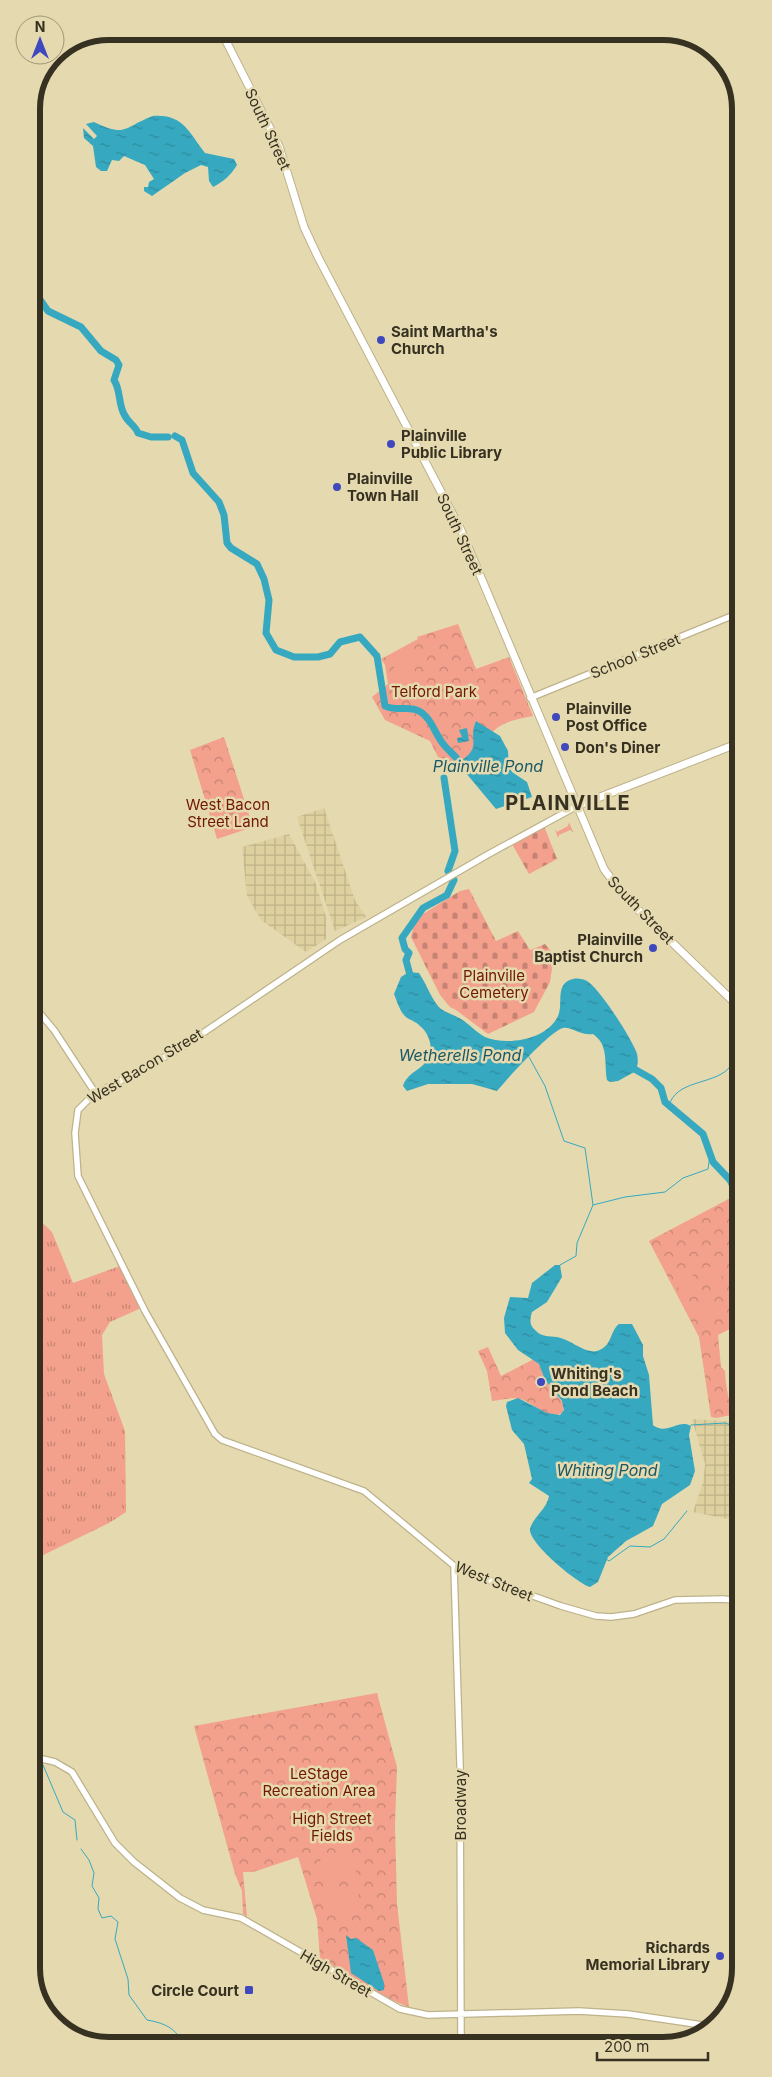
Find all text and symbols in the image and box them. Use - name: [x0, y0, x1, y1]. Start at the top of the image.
- north arrow: [15, 15, 65, 65]
- text: N: [35, 18, 45, 35]
- street label: South Street: [241, 85, 295, 173]
- place label: Saint Martha's Church: [391, 322, 498, 358]
- marker: Saint Martha's Church: [375, 334, 387, 346]
- place label: Plainville Public Library: [401, 426, 502, 462]
- marker: Plainville Public Library: [385, 438, 397, 450]
- place label: Plainville Town Hall: [347, 469, 419, 505]
- marker: Plainville Town Hall: [331, 481, 343, 493]
- street label: South Street: [433, 490, 487, 578]
- street label: School Street: [587, 629, 683, 683]
- park label: Telford Park: [391, 682, 478, 701]
- place label: Plainville Post Office: [566, 699, 647, 735]
- marker: Plainville Post Office: [550, 711, 562, 723]
- place label: Don's Diner: [575, 738, 660, 757]
- marker: Don's Diner: [559, 741, 571, 753]
- water label: Plainville Pond: [433, 756, 543, 776]
- district label: PLAINVILLE: [505, 791, 631, 815]
- park label: West Bacon Street Land: [186, 795, 270, 831]
- street label: South Street: [604, 872, 678, 948]
- place label: Plainville Baptist Church: [534, 930, 643, 966]
- marker: Plainville Baptist Church: [647, 942, 659, 954]
- park label: Plainville Cemetery: [459, 966, 529, 1002]
- street label: West Bacon Street: [84, 1024, 206, 1108]
- water label: Wetherells Pond: [399, 1045, 522, 1065]
- place label: Whiting's Pond Beach: [551, 1364, 638, 1400]
- marker: Whiting's Pond Beach: [535, 1376, 547, 1388]
- water label: Whiting Pond: [556, 1460, 658, 1480]
- street label: West Street: [452, 1557, 536, 1605]
- park label: LeStage Recreation Area: [262, 1764, 376, 1800]
- street label: Broadway: [451, 1769, 470, 1840]
- park label: High Street Fields: [292, 1809, 372, 1845]
- place label: Richards Memorial Library: [586, 1938, 710, 1974]
- street label: High Street: [297, 1945, 375, 2001]
- marker: Richards Memorial Library: [714, 1950, 726, 1962]
- place label: Circle Court: [151, 1981, 240, 2000]
- marker: Circle Court: [243, 1984, 255, 1996]
- scale bar: [597, 2030, 708, 2062]
- text: 200 m: [604, 2037, 649, 2056]

